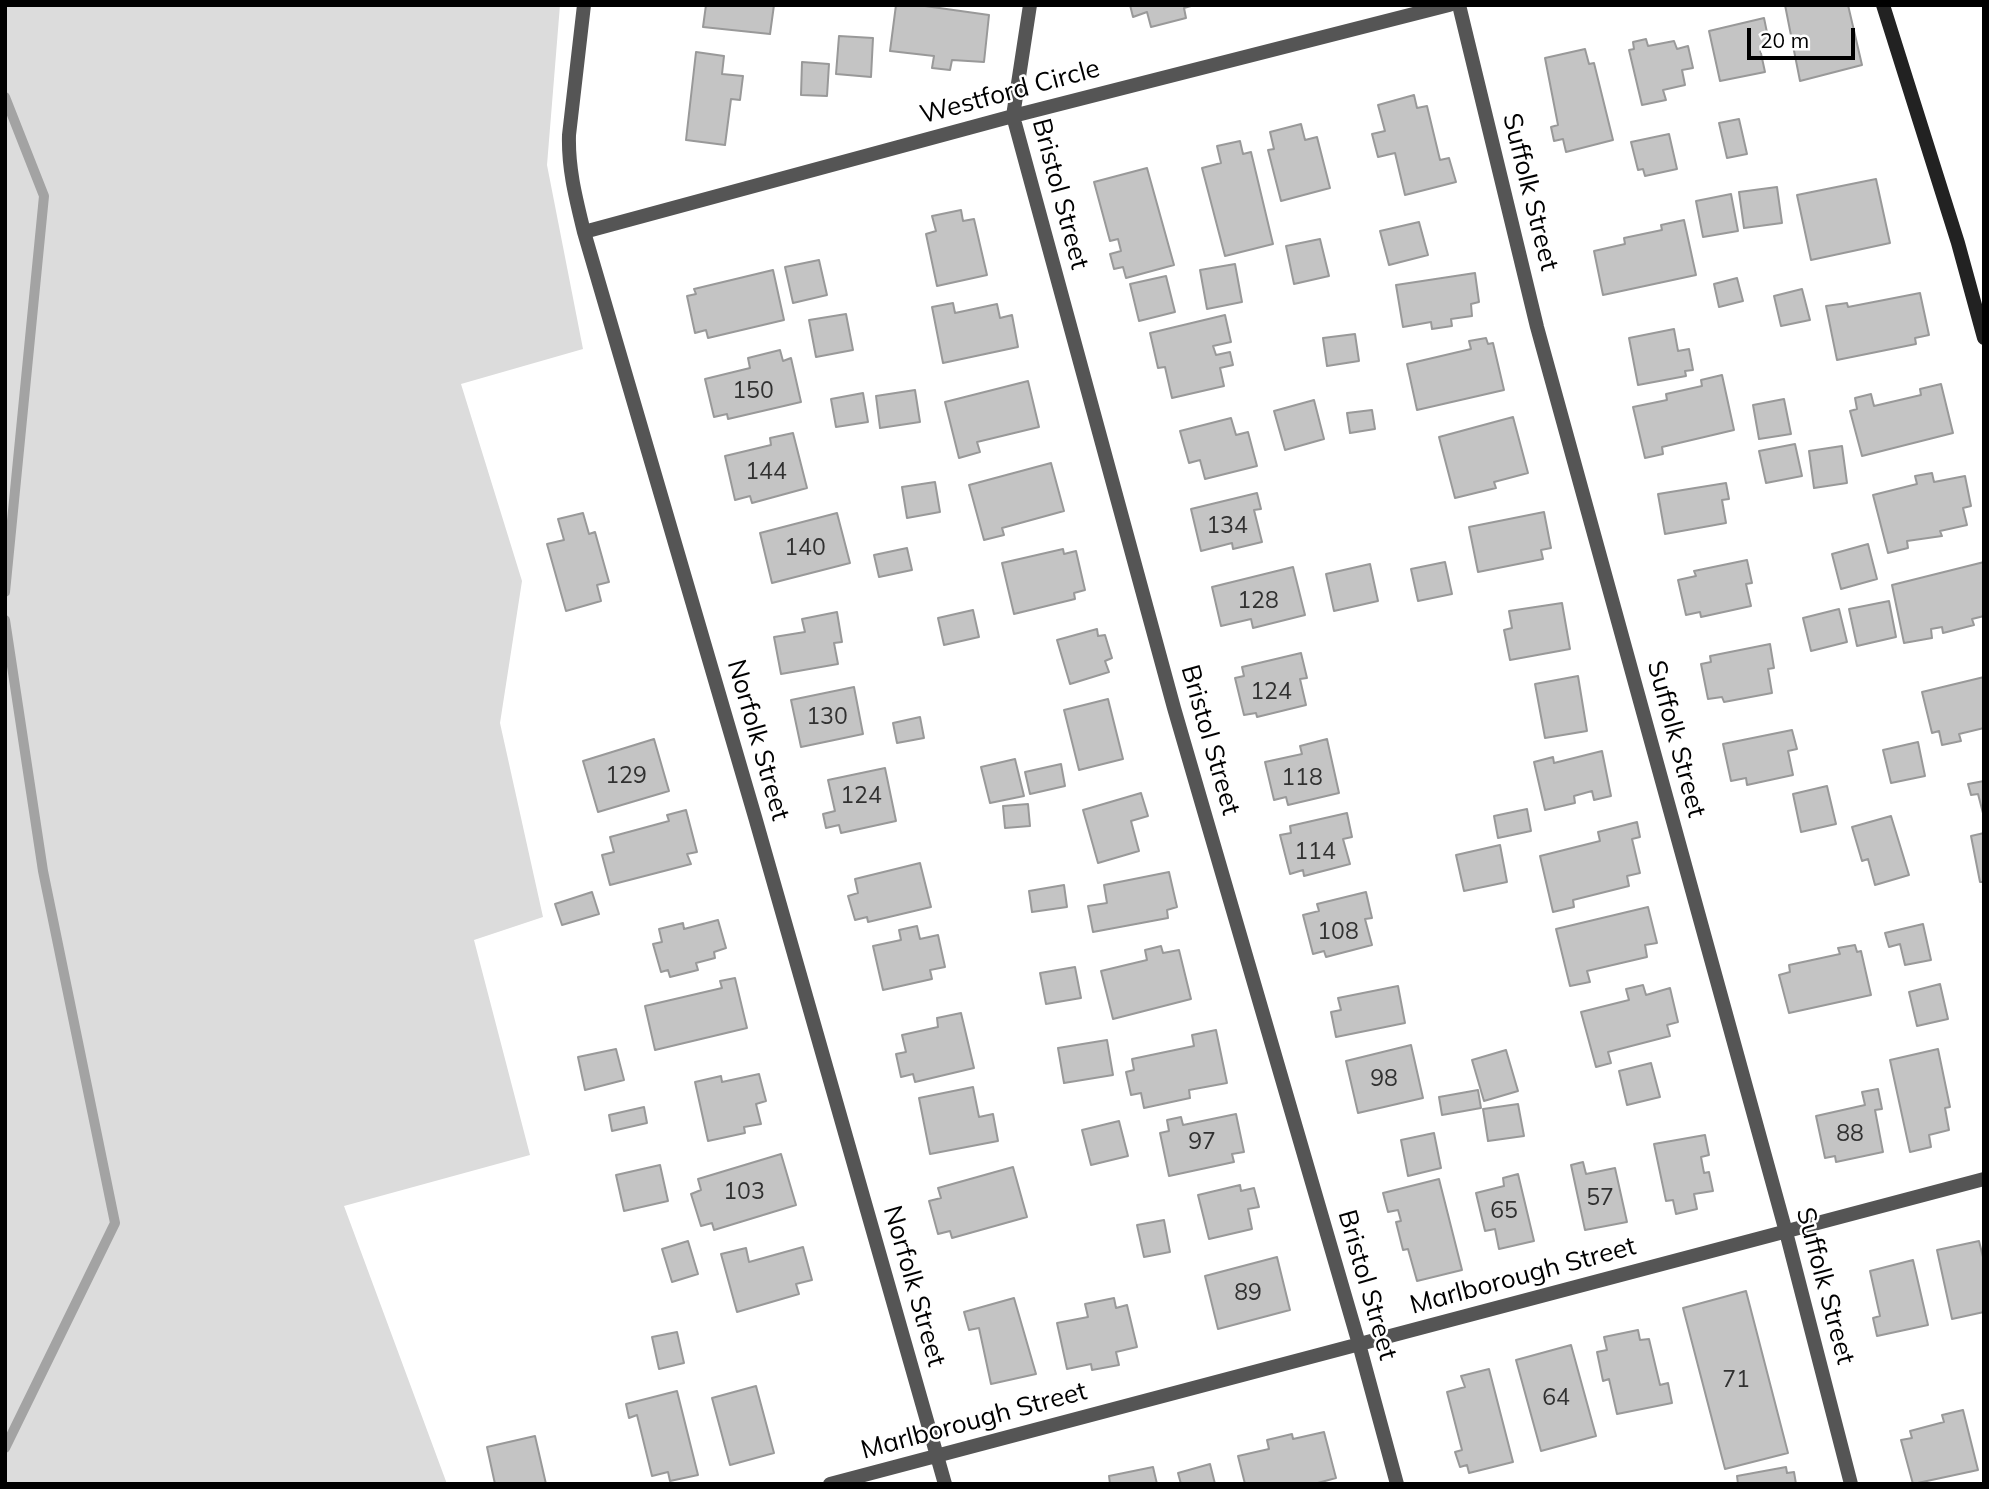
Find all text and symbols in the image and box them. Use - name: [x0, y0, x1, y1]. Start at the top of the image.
- scale bar: [1751, 14, 1860, 58]
- text: 20 m: [1760, 27, 1809, 53]
- street label: Westford Circle: [917, 53, 1103, 131]
- street label: Suffolk Street: [1495, 110, 1565, 274]
- street label: Bristol Street: [1025, 115, 1095, 273]
- house number: 150: [732, 377, 774, 405]
- house number: 144: [745, 458, 787, 486]
- house number: 134: [1206, 512, 1248, 540]
- house number: 140: [784, 534, 826, 562]
- house number: 128: [1237, 587, 1279, 615]
- street label: Norfolk Street: [720, 656, 796, 824]
- street label: Suffolk Street: [1640, 657, 1712, 821]
- street label: Bristol Street: [1174, 661, 1246, 819]
- house number: 124: [1250, 678, 1292, 706]
- house number: 130: [806, 703, 848, 731]
- house number: 129: [605, 762, 647, 790]
- house number: 118: [1281, 764, 1323, 792]
- house number: 124: [840, 782, 882, 810]
- house number: 114: [1294, 838, 1336, 866]
- house number: 108: [1317, 918, 1359, 946]
- house number: 98: [1370, 1065, 1398, 1093]
- house number: 88: [1836, 1120, 1864, 1148]
- house number: 97: [1188, 1128, 1216, 1156]
- house number: 103: [723, 1178, 765, 1206]
- house number: 57: [1586, 1184, 1614, 1212]
- house number: 65: [1490, 1197, 1518, 1225]
- street label: Norfolk Street: [876, 1202, 952, 1370]
- street label: Suffolk Street: [1789, 1204, 1861, 1368]
- street label: Bristol Street: [1331, 1206, 1403, 1364]
- street label: Marlborough Street: [1407, 1231, 1639, 1321]
- house number: 89: [1234, 1279, 1262, 1307]
- house number: 71: [1722, 1366, 1750, 1394]
- street label: Marlborough Street: [858, 1376, 1090, 1466]
- house number: 64: [1542, 1384, 1570, 1412]

